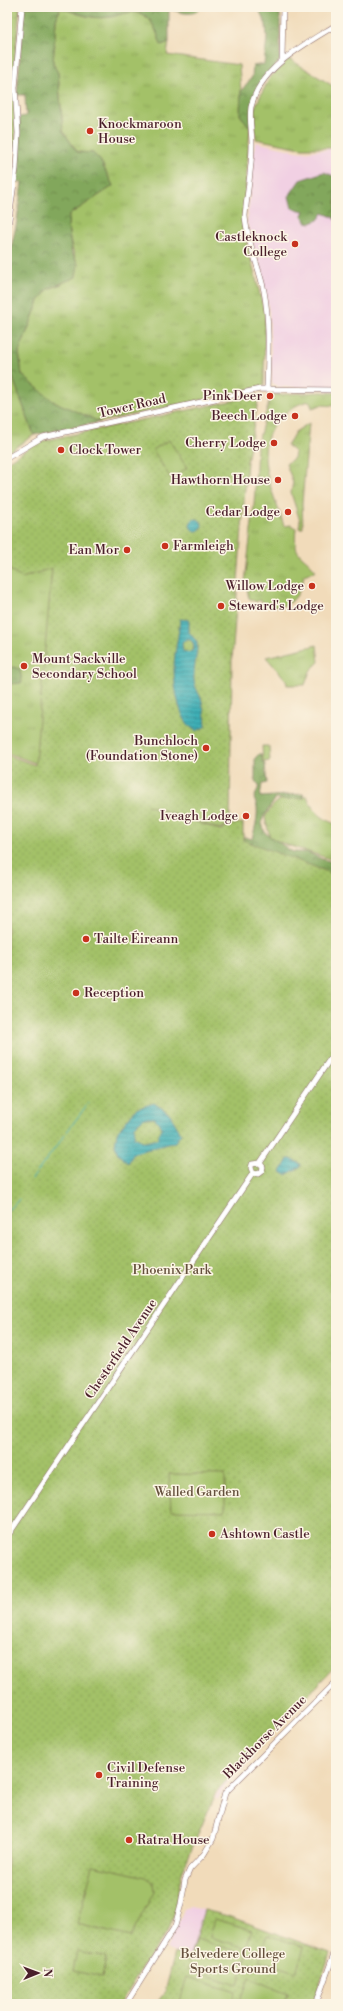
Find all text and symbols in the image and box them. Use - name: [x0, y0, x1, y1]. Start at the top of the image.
- place label: Knockmaroon House: [98, 116, 182, 147]
- marker: Knockmaroon House: [85, 126, 95, 136]
- place label: Castleknock College: [215, 229, 288, 260]
- marker: Castleknock College: [290, 239, 300, 249]
- place label: Pink Deer: [203, 388, 262, 404]
- street label: Tower Road: [97, 390, 168, 422]
- marker: Pink Deer: [265, 391, 275, 401]
- place label: Beech Lodge: [210, 408, 287, 424]
- marker: Beech Lodge: [290, 411, 300, 421]
- place label: Cherry Lodge: [185, 435, 266, 451]
- marker: Cherry Lodge: [269, 438, 279, 448]
- place label: Clock Tower: [69, 442, 142, 458]
- marker: Clock Tower: [56, 445, 66, 455]
- place label: Hawthorn House: [171, 472, 270, 488]
- marker: Hawthorn House: [273, 475, 283, 485]
- place label: Cedar Lodge: [206, 504, 280, 520]
- marker: Cedar Lodge: [283, 507, 293, 517]
- place label: Farmleigh: [173, 538, 234, 554]
- marker: Farmleigh: [160, 541, 170, 551]
- place label: Ean Mor: [69, 542, 119, 558]
- marker: Ean Mor: [122, 545, 132, 555]
- place label: Willow Lodge: [225, 578, 304, 594]
- marker: Willow Lodge: [307, 581, 317, 591]
- place label: Steward's Lodge: [229, 598, 324, 614]
- marker: Steward's Lodge: [216, 601, 226, 611]
- place label: Mount Sackville Secondary School: [32, 651, 137, 682]
- marker: Mount Sackville Secondary School: [19, 661, 29, 671]
- place label: Bunchloch (Foundation Stone): [86, 733, 198, 764]
- marker: Bunchloch (Foundation Stone): [201, 743, 211, 753]
- place label: Iveagh Lodge: [160, 808, 238, 824]
- marker: Iveagh Lodge: [241, 811, 251, 821]
- place label: Tailte Éireann: [94, 930, 179, 947]
- marker: Tailte Éireann: [81, 934, 91, 944]
- place label: Reception: [84, 985, 144, 1001]
- marker: Reception: [71, 988, 81, 998]
- park label: Phoenix Park: [133, 1262, 213, 1278]
- street label: Chesterfield Avenue: [82, 1296, 161, 1402]
- park label: Walled Garden: [153, 1484, 240, 1500]
- place label: Ashtown Castle: [219, 1526, 310, 1542]
- marker: Ashtown Castle: [207, 1529, 217, 1539]
- street label: Blackhorse Avenue: [219, 1692, 310, 1783]
- place label: Civil Defense Training: [107, 1760, 186, 1791]
- marker: Civil Defense Training: [94, 1770, 104, 1780]
- place label: Ratra House: [137, 1832, 210, 1848]
- marker: Ratra House: [124, 1835, 134, 1845]
- park label: Belvedere College Sports Ground: [180, 1946, 286, 1977]
- north arrow: [18, 1953, 58, 1993]
- text: N: [40, 1968, 54, 1978]

